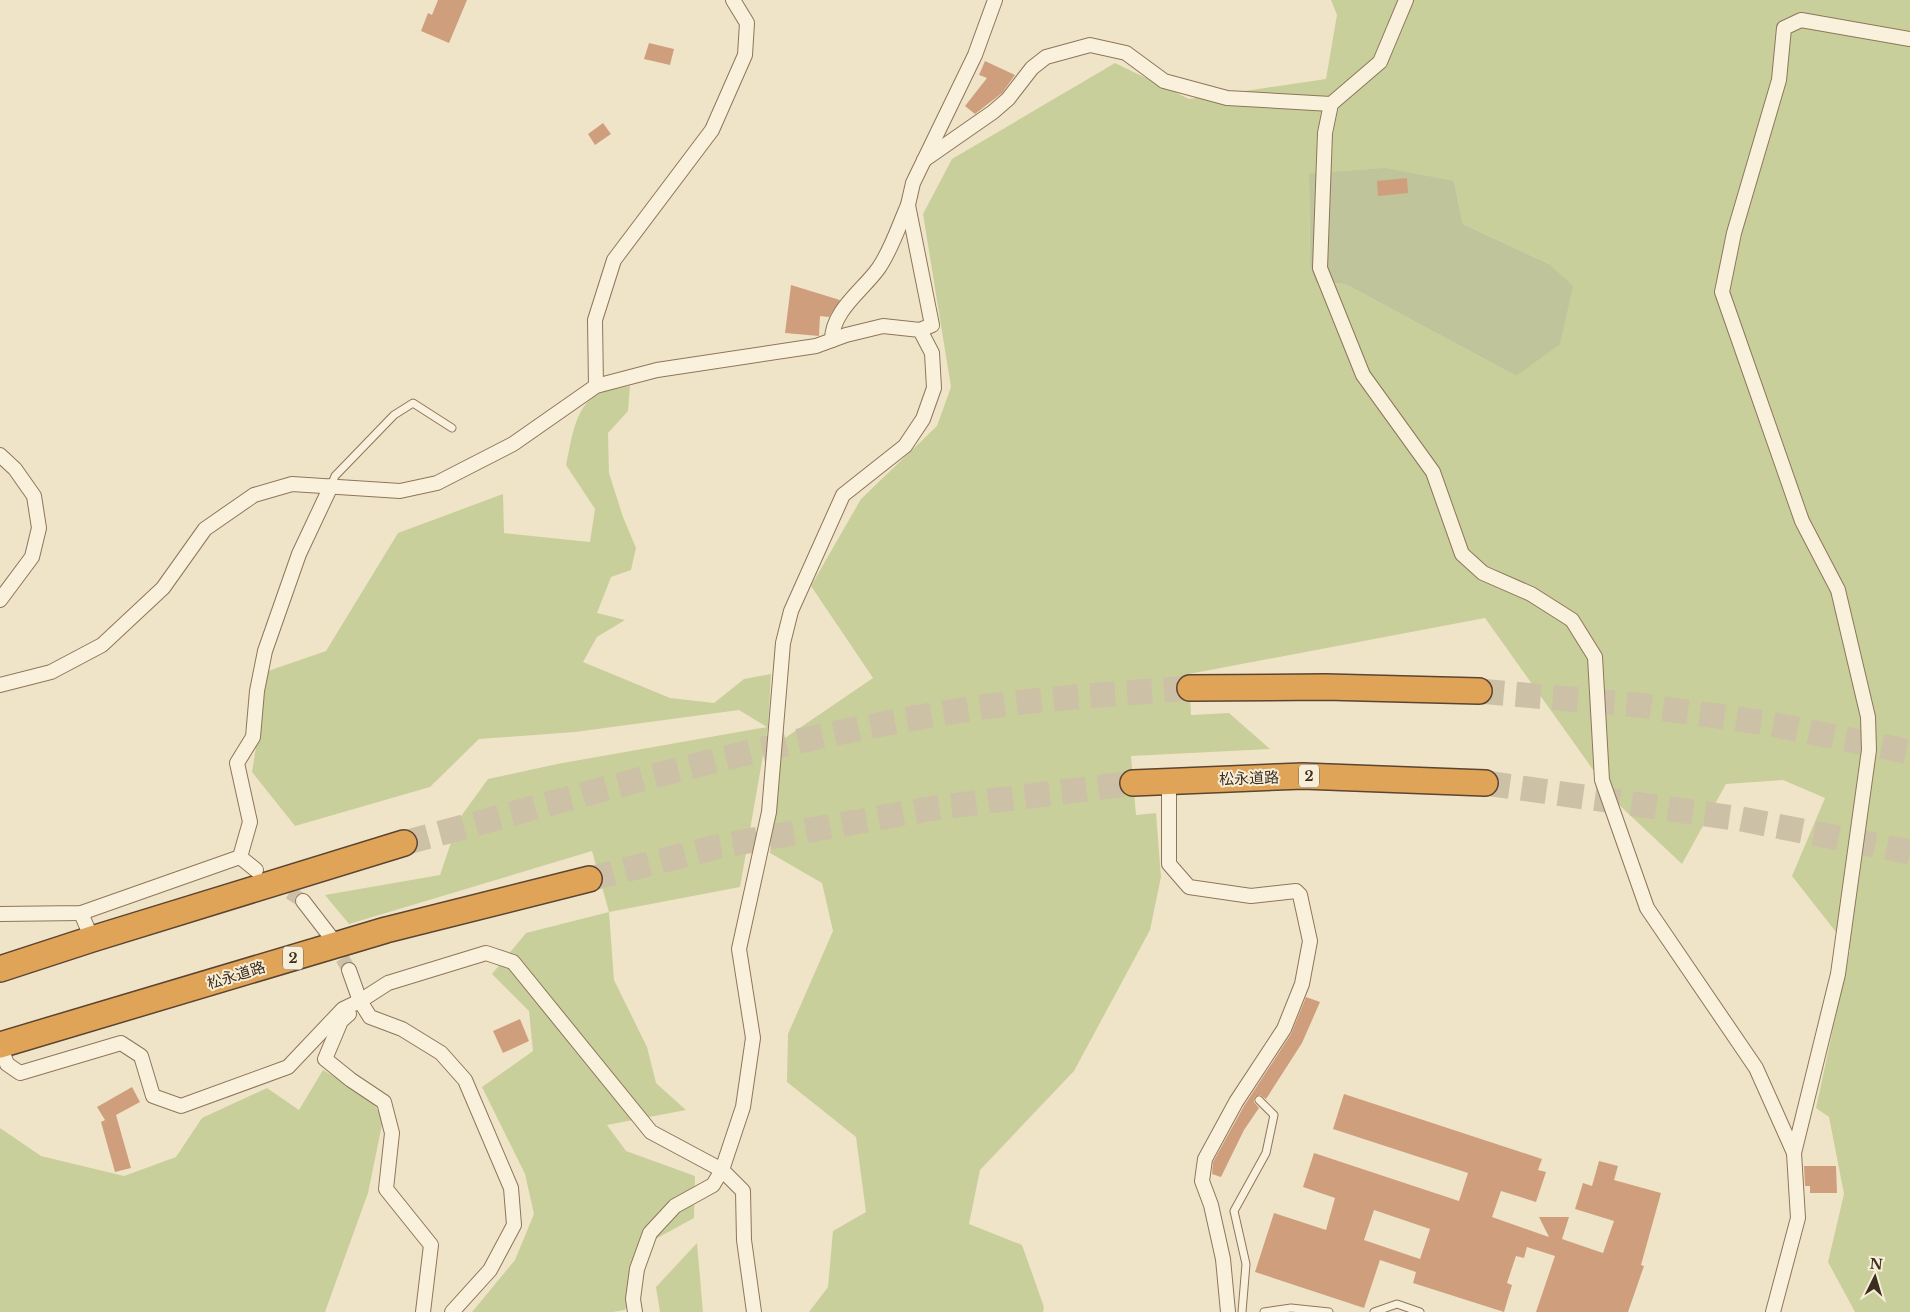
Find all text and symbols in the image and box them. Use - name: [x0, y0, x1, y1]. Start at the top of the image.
- road number: 2: [1299, 764, 1319, 788]
- street label: 松永道路: [1219, 767, 1279, 789]
- road number: 2: [283, 946, 303, 970]
- street label: 松永道路: [205, 957, 267, 993]
- north arrow: [1850, 1252, 1900, 1302]
- text: N: [1869, 1255, 1883, 1274]

